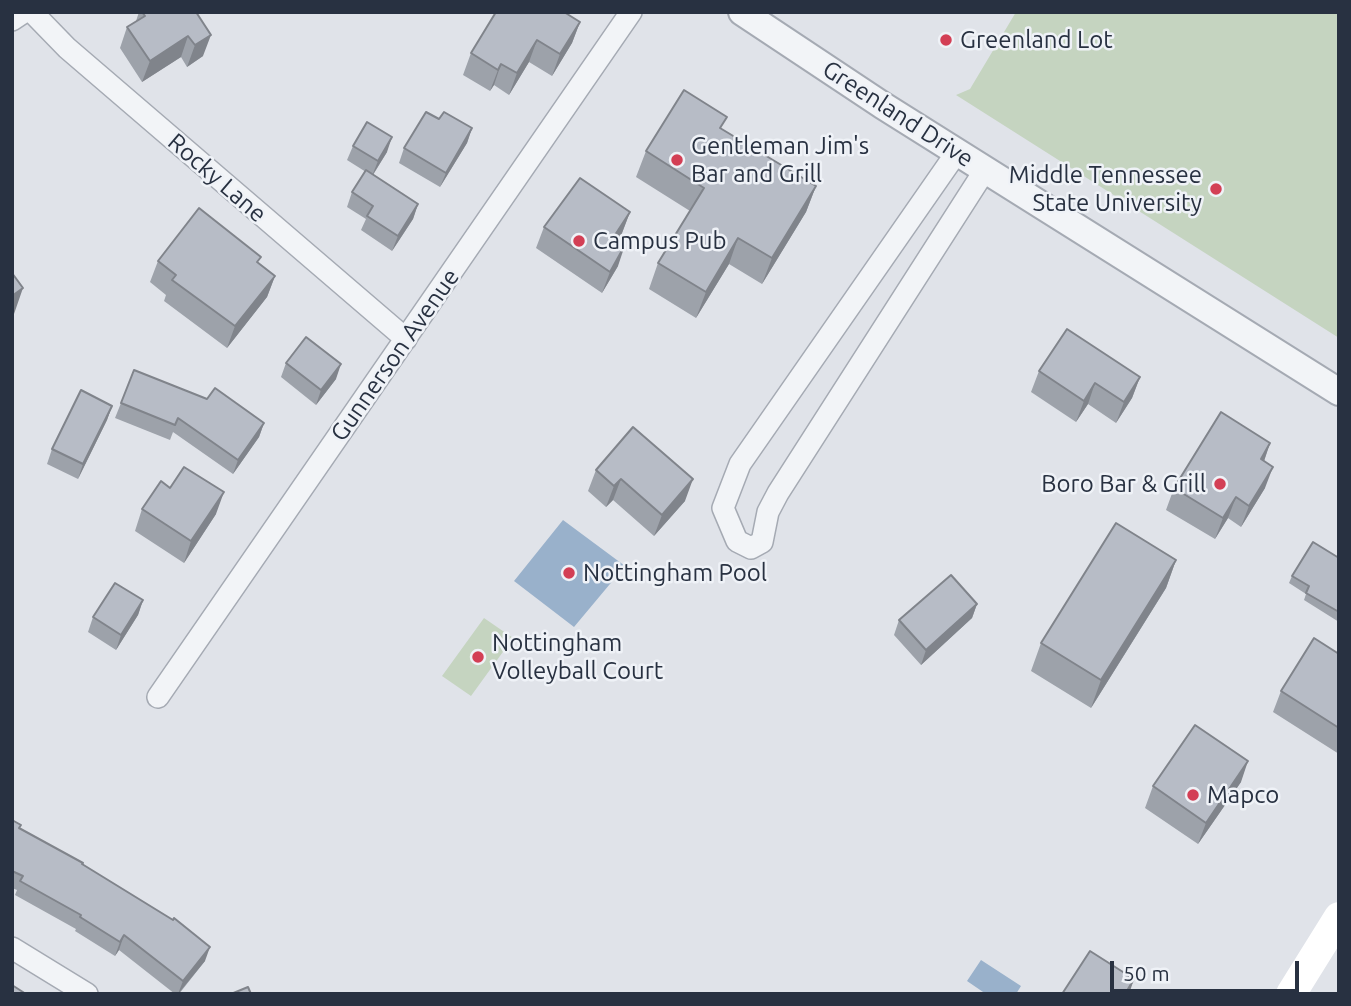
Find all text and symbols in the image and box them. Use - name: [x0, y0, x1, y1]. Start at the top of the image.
- place label: Greenland Lot: [960, 26, 1113, 54]
- marker: Greenland Lot: [938, 32, 954, 48]
- street label: Greenland Drive: [817, 55, 979, 173]
- street label: Rocky Lane: [162, 127, 272, 229]
- place label: Gentleman Jim's Bar and Grill: [691, 132, 869, 188]
- marker: Gentleman Jim's Bar and Grill: [669, 152, 685, 168]
- place label: Middle Tennessee State University: [1009, 161, 1202, 217]
- marker: Middle Tennessee State University: [1208, 181, 1224, 197]
- place label: Campus Pub: [593, 227, 727, 255]
- marker: Campus Pub: [571, 233, 587, 249]
- street label: Gunnerson Avenue: [325, 263, 465, 447]
- place label: Boro Bar & Grill: [1041, 470, 1206, 498]
- marker: Boro Bar & Grill: [1212, 476, 1228, 492]
- place label: Nottingham Pool: [583, 559, 767, 587]
- marker: Nottingham Pool: [561, 565, 577, 581]
- place label: Nottingham Volleyball Court: [492, 629, 663, 685]
- marker: Nottingham Volleyball Court: [470, 649, 486, 665]
- place label: Mapco: [1207, 781, 1279, 809]
- marker: Mapco: [1185, 787, 1201, 803]
- scale bar: [1113, 946, 1302, 990]
- text: 50 m: [1123, 961, 1170, 985]

